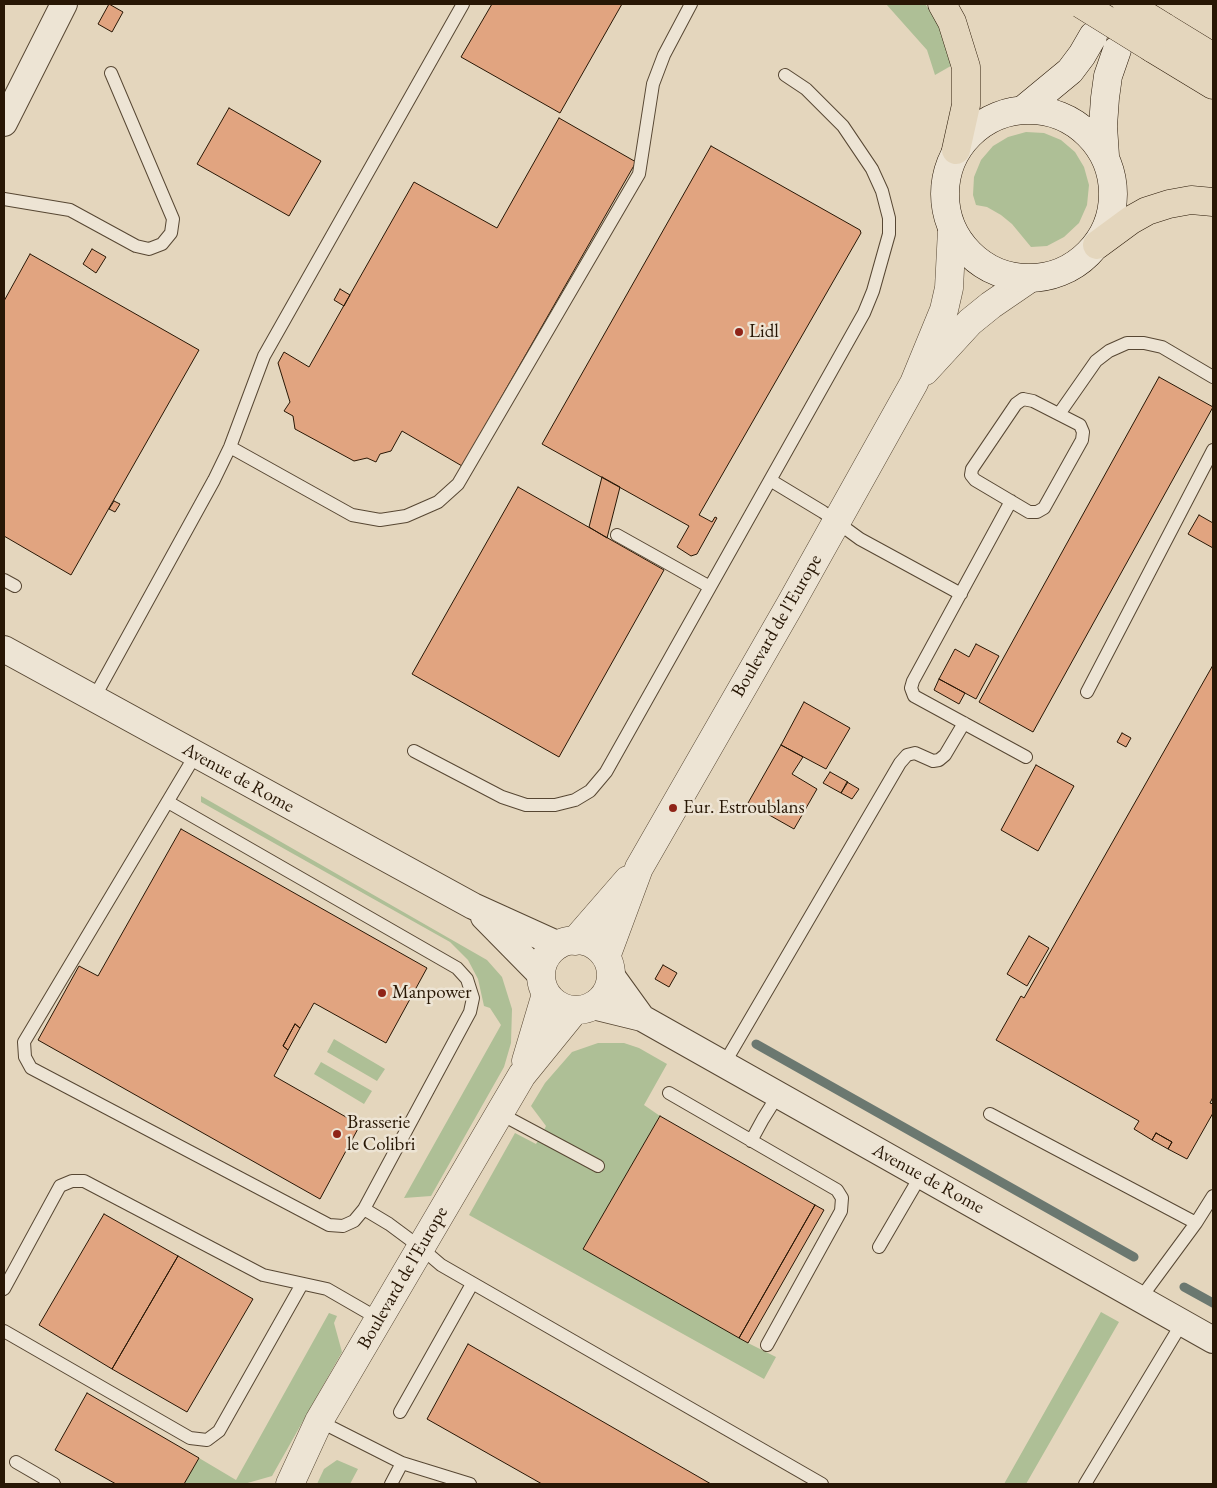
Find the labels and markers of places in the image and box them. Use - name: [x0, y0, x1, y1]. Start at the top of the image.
- place label: Lidl: [749, 321, 779, 343]
- marker: Lidl: [733, 326, 745, 338]
- place label: Eur. Estroublans: [683, 797, 805, 819]
- marker: Eur. Estroublans: [667, 802, 679, 814]
- place label: Manpower: [392, 982, 472, 1004]
- marker: Manpower: [376, 987, 388, 999]
- place label: Brasserie le Colibri: [347, 1112, 415, 1156]
- marker: Brasserie le Colibri: [331, 1128, 343, 1140]

